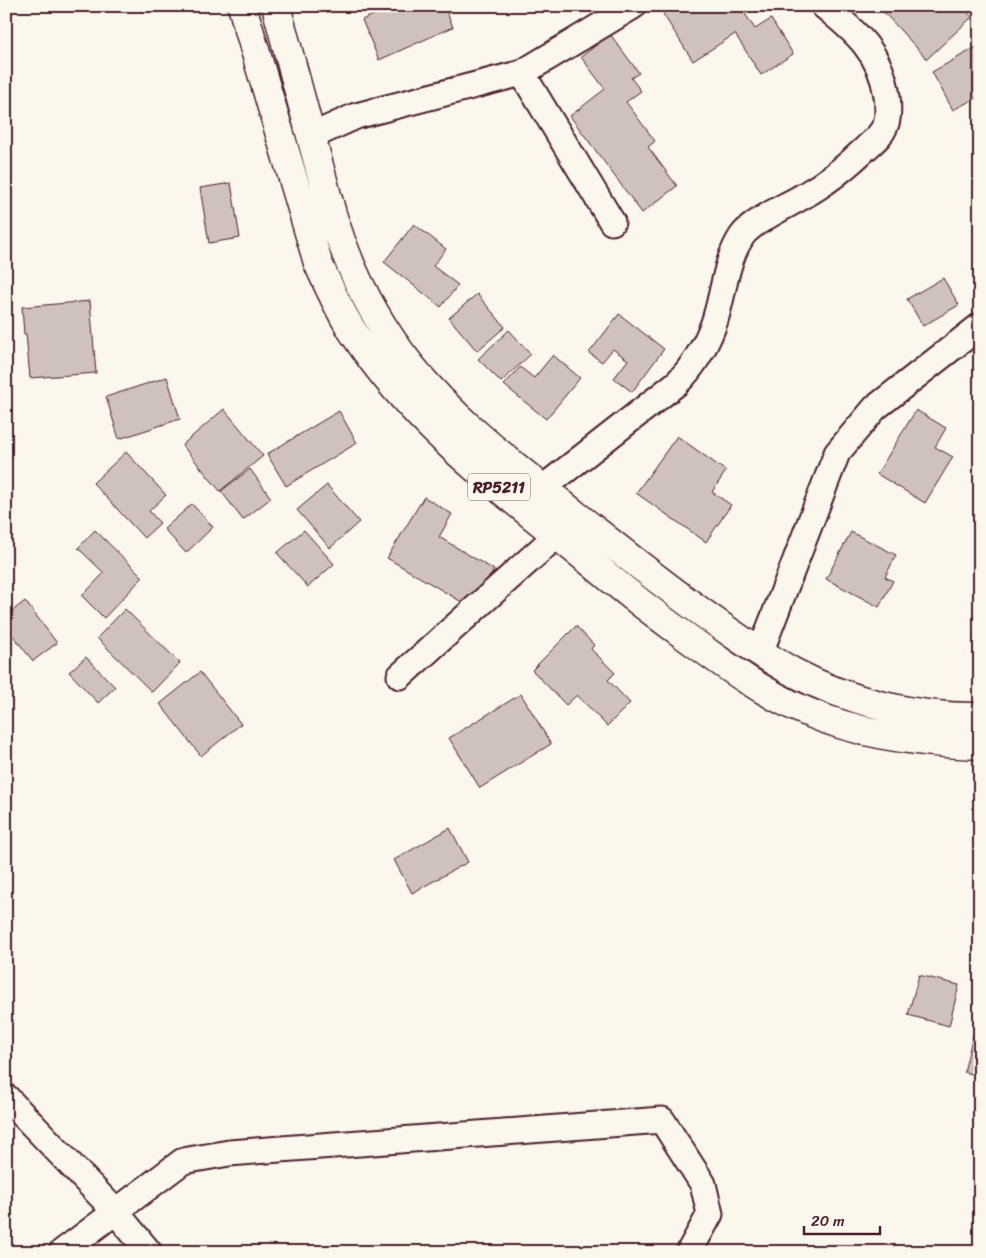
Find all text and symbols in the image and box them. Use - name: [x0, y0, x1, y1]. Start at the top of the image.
- road number: RP5211: [468, 474, 530, 501]
- scale bar: [804, 1203, 880, 1235]
- text: 20 m: [811, 1208, 845, 1234]

